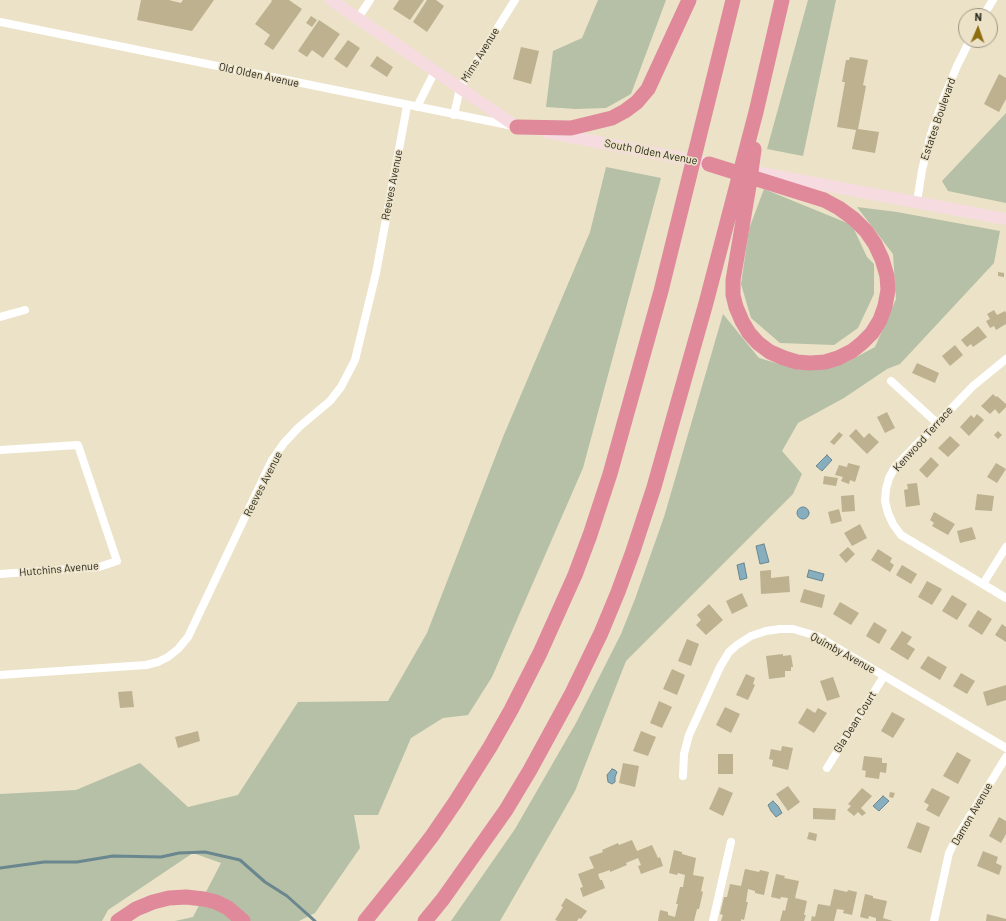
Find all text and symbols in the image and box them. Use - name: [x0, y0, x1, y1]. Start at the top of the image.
- north arrow: [958, 8, 998, 48]
- text: N: [975, 10, 982, 23]
- street label: Mims Avenue: [458, 25, 502, 85]
- street label: Old Olden Avenue: [218, 60, 300, 90]
- street label: Estates Boulevard: [918, 76, 958, 162]
- street label: South Olden Avenue: [603, 136, 699, 168]
- street label: Reeves Avenue: [379, 149, 405, 221]
- street label: Kenwood Terrace: [890, 404, 956, 474]
- street label: Reeves Avenue: [241, 449, 285, 519]
- street label: Hutchins Avenue: [19, 559, 99, 579]
- street label: Quimby Avenue: [808, 630, 878, 676]
- street label: Gla Dean Court: [831, 689, 879, 755]
- street label: Damon Avenue: [949, 780, 995, 848]

